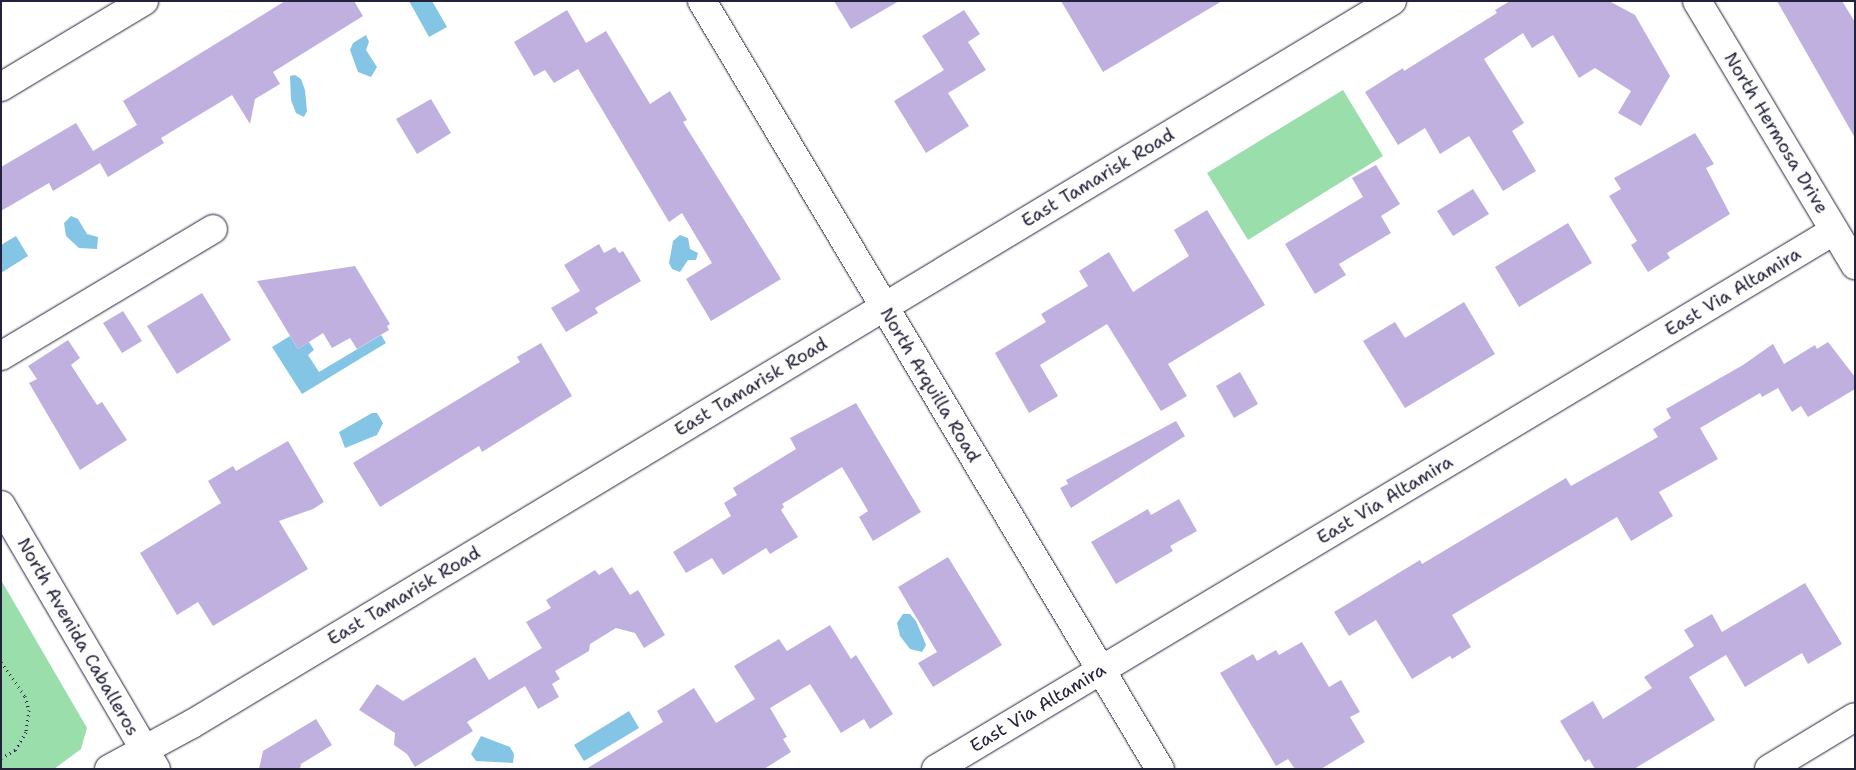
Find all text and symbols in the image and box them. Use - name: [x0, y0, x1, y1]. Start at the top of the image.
- street label: North Hermosa Drive: [1719, 49, 1833, 217]
- street label: East Tamarisk Road: [1018, 124, 1178, 232]
- street label: East Via Altamira: [1661, 243, 1805, 341]
- street label: North Arquilla Road: [875, 304, 985, 466]
- street label: East Tamarisk Road: [671, 333, 831, 441]
- street label: East Via Altamira: [1313, 451, 1457, 549]
- street label: North Avenida Caballeros: [12, 534, 144, 740]
- street label: East Tamarisk Road: [324, 542, 484, 650]
- street label: East Via Altamira: [966, 659, 1110, 757]

